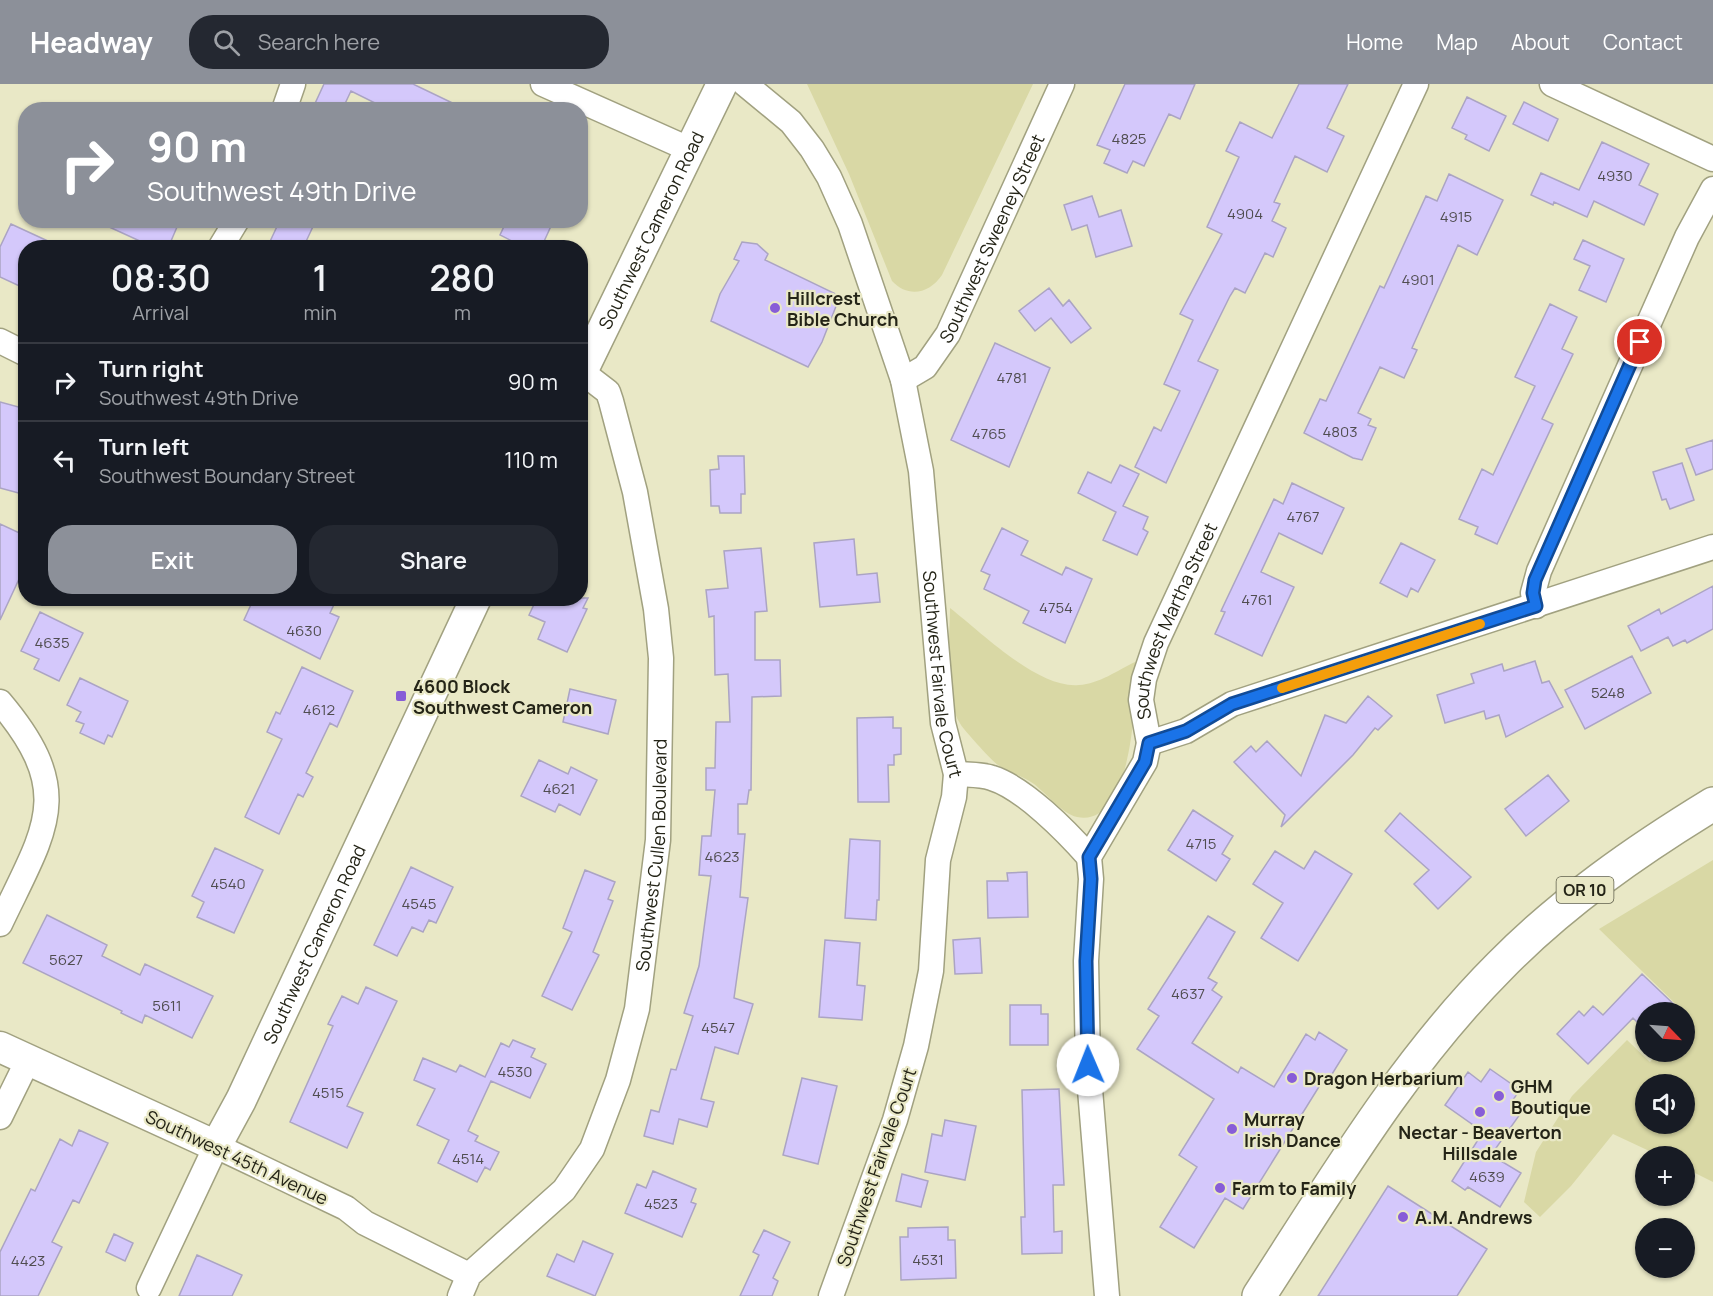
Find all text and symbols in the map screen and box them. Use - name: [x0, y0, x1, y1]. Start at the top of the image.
- search box: [189, 15, 609, 69]
- text: Headway: [30, 23, 153, 61]
- icon: search: [210, 26, 243, 59]
- text: Search here: [258, 27, 380, 57]
- text: Home: [1346, 28, 1403, 56]
- text: Map: [1436, 28, 1478, 56]
- text: About: [1511, 28, 1570, 56]
- text: Contact: [1603, 28, 1683, 56]
- text: 90 m: [147, 117, 247, 175]
- icon: right: [48, 126, 126, 204]
- street label: Southwest Cameron Road: [593, 127, 709, 333]
- house number: 4825: [1112, 128, 1146, 149]
- street label: Southwest Sweeney Street: [933, 130, 1050, 348]
- house number: 4930: [1597, 165, 1633, 186]
- text: Southwest 49th Drive: [147, 172, 417, 209]
- house number: 4904: [1227, 203, 1263, 224]
- house number: 4915: [1440, 206, 1472, 227]
- text: 08:30: [111, 253, 211, 302]
- text: 1: [313, 253, 328, 302]
- text: 280: [429, 253, 495, 302]
- house number: 4901: [1402, 269, 1435, 290]
- place label: Hillcrest Bible Church: [787, 286, 898, 331]
- text: Arrival: [132, 299, 189, 326]
- text: min: [303, 299, 337, 326]
- text: m: [454, 299, 471, 326]
- marker: Hillcrest Bible Church: [768, 301, 782, 315]
- pin: [1614, 316, 1665, 367]
- icon: arrive: [1623, 325, 1656, 358]
- text: Turn right: [99, 354, 204, 384]
- icon: right: [48, 366, 81, 399]
- text: 90 m: [508, 367, 558, 397]
- house number: 4781: [997, 367, 1027, 388]
- text: Southwest 49th Drive: [99, 384, 299, 411]
- house number: 4803: [1323, 421, 1358, 442]
- house number: 4765: [972, 423, 1006, 444]
- text: Turn left: [99, 432, 189, 462]
- icon: left: [48, 444, 81, 477]
- text: 110 m: [504, 445, 558, 475]
- text: Southwest Boundary Street: [99, 462, 355, 489]
- house number: 4767: [1286, 506, 1320, 527]
- street label: Southwest Martha Street: [1129, 518, 1222, 722]
- button: Exit: [48, 525, 297, 594]
- button: Share: [309, 525, 558, 594]
- street label: Southwest Fairvale Court: [918, 569, 968, 780]
- house number: 4761: [1241, 589, 1273, 610]
- house number: 4754: [1039, 597, 1073, 618]
- house number: 4630: [286, 620, 322, 641]
- house number: 4635: [34, 632, 70, 653]
- place label: 4600 Block Southwest Cameron: [413, 674, 592, 719]
- house number: 5248: [1591, 682, 1625, 703]
- marker: 4600 Block Southwest Cameron: [394, 689, 408, 703]
- house number: 4612: [303, 699, 335, 720]
- street label: Southwest Cullen Boulevard: [630, 739, 672, 973]
- house number: 4621: [543, 778, 575, 799]
- house number: 4715: [1186, 833, 1216, 854]
- street label: Southwest Cameron Road: [257, 841, 371, 1048]
- house number: 4623: [705, 846, 740, 867]
- house number: 4540: [210, 873, 246, 894]
- road number: OR 10: [1556, 877, 1614, 903]
- house number: 4545: [401, 893, 437, 914]
- house number: 5627: [49, 949, 83, 970]
- house number: 4637: [1171, 983, 1205, 1004]
- house number: 5611: [152, 995, 182, 1016]
- north arrow: [1635, 1002, 1695, 1062]
- map controls: [1635, 1002, 1695, 1278]
- house number: 4547: [701, 1017, 735, 1038]
- position arrow: [1056, 1033, 1120, 1097]
- house number: 4530: [498, 1061, 532, 1082]
- street label: Southwest Fairvale Court: [831, 1064, 921, 1270]
- place label: Dragon Herbarium: [1304, 1066, 1463, 1090]
- marker: Dragon Herbarium: [1285, 1071, 1299, 1085]
- place label: GHM Boutique: [1511, 1074, 1591, 1119]
- button: sound: [1635, 1074, 1695, 1134]
- house number: 4515: [312, 1082, 344, 1103]
- marker: GHM Boutique: [1492, 1089, 1506, 1103]
- street label: Southwest 45th Avenue: [142, 1104, 332, 1210]
- marker: Nectar - Beaverton Hillsdale: [1473, 1105, 1487, 1119]
- place label: Murray Irish Dance: [1244, 1107, 1341, 1152]
- place label: Nectar - Beaverton Hillsdale: [1398, 1120, 1562, 1165]
- marker: Murray Irish Dance: [1225, 1122, 1239, 1136]
- button: +: [1635, 1146, 1695, 1206]
- house number: 4514: [452, 1148, 484, 1169]
- house number: 4639: [1469, 1166, 1505, 1187]
- place label: Farm to Family: [1232, 1176, 1356, 1200]
- marker: Farm to Family: [1213, 1181, 1227, 1195]
- house number: 4523: [644, 1193, 678, 1214]
- place label: A.M. Andrews: [1415, 1205, 1533, 1229]
- marker: A.M. Andrews: [1396, 1210, 1410, 1224]
- button: −: [1635, 1218, 1695, 1278]
- house number: 4531: [912, 1249, 944, 1270]
- house number: 4423: [11, 1250, 45, 1271]

